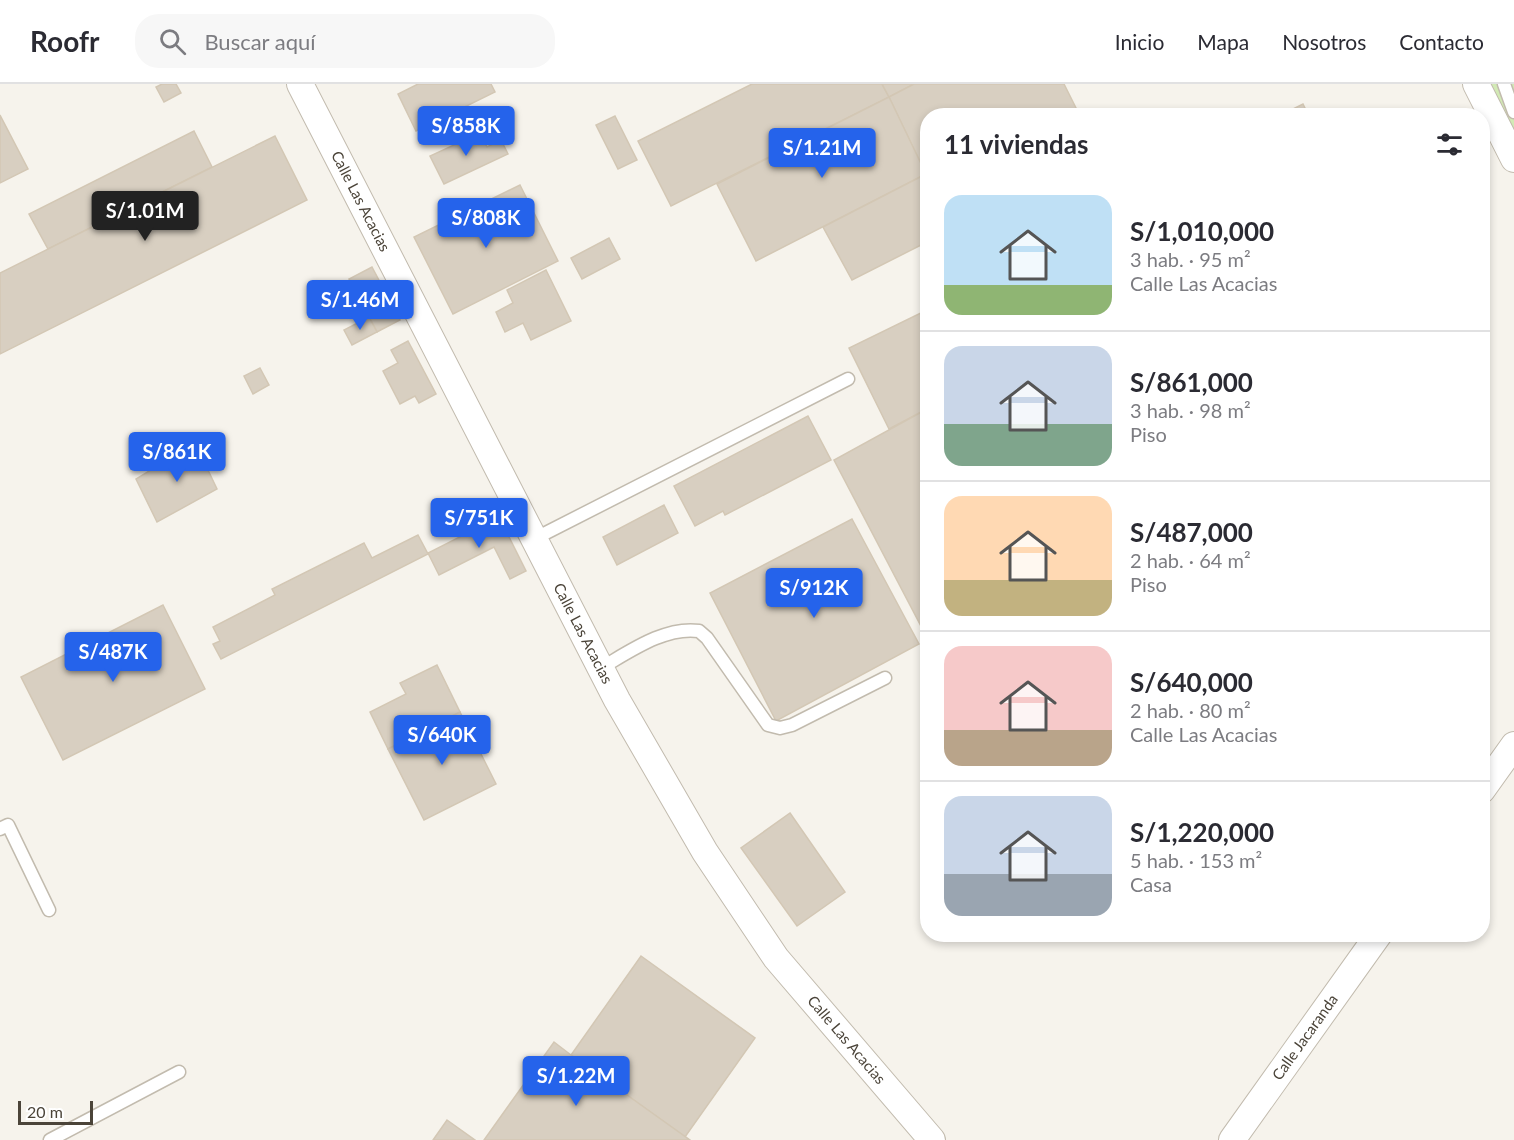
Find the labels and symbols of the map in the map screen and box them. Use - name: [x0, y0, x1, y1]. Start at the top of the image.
- pin: S/858K: [417, 106, 515, 157]
- pin: S/1.21M: [767, 128, 877, 179]
- street label: Calle Las Acacias: [328, 148, 395, 254]
- pin: S/1.01M: [90, 191, 200, 242]
- pin: S/808K: [437, 198, 535, 249]
- pin: S/1.46M: [305, 280, 415, 331]
- pin: S/861K: [128, 432, 226, 483]
- pin: S/751K: [430, 498, 528, 549]
- pin: S/912K: [765, 568, 863, 619]
- street label: Calle Las Acacias: [550, 580, 617, 686]
- pin: S/487K: [64, 632, 162, 683]
- pin: S/640K: [393, 715, 491, 766]
- street label: Calle Jacaranda: [1268, 990, 1341, 1083]
- street label: Calle Las Acacias: [804, 991, 890, 1087]
- pin: S/1.22M: [521, 1056, 631, 1107]
- scale bar: [18, 1098, 93, 1126]

